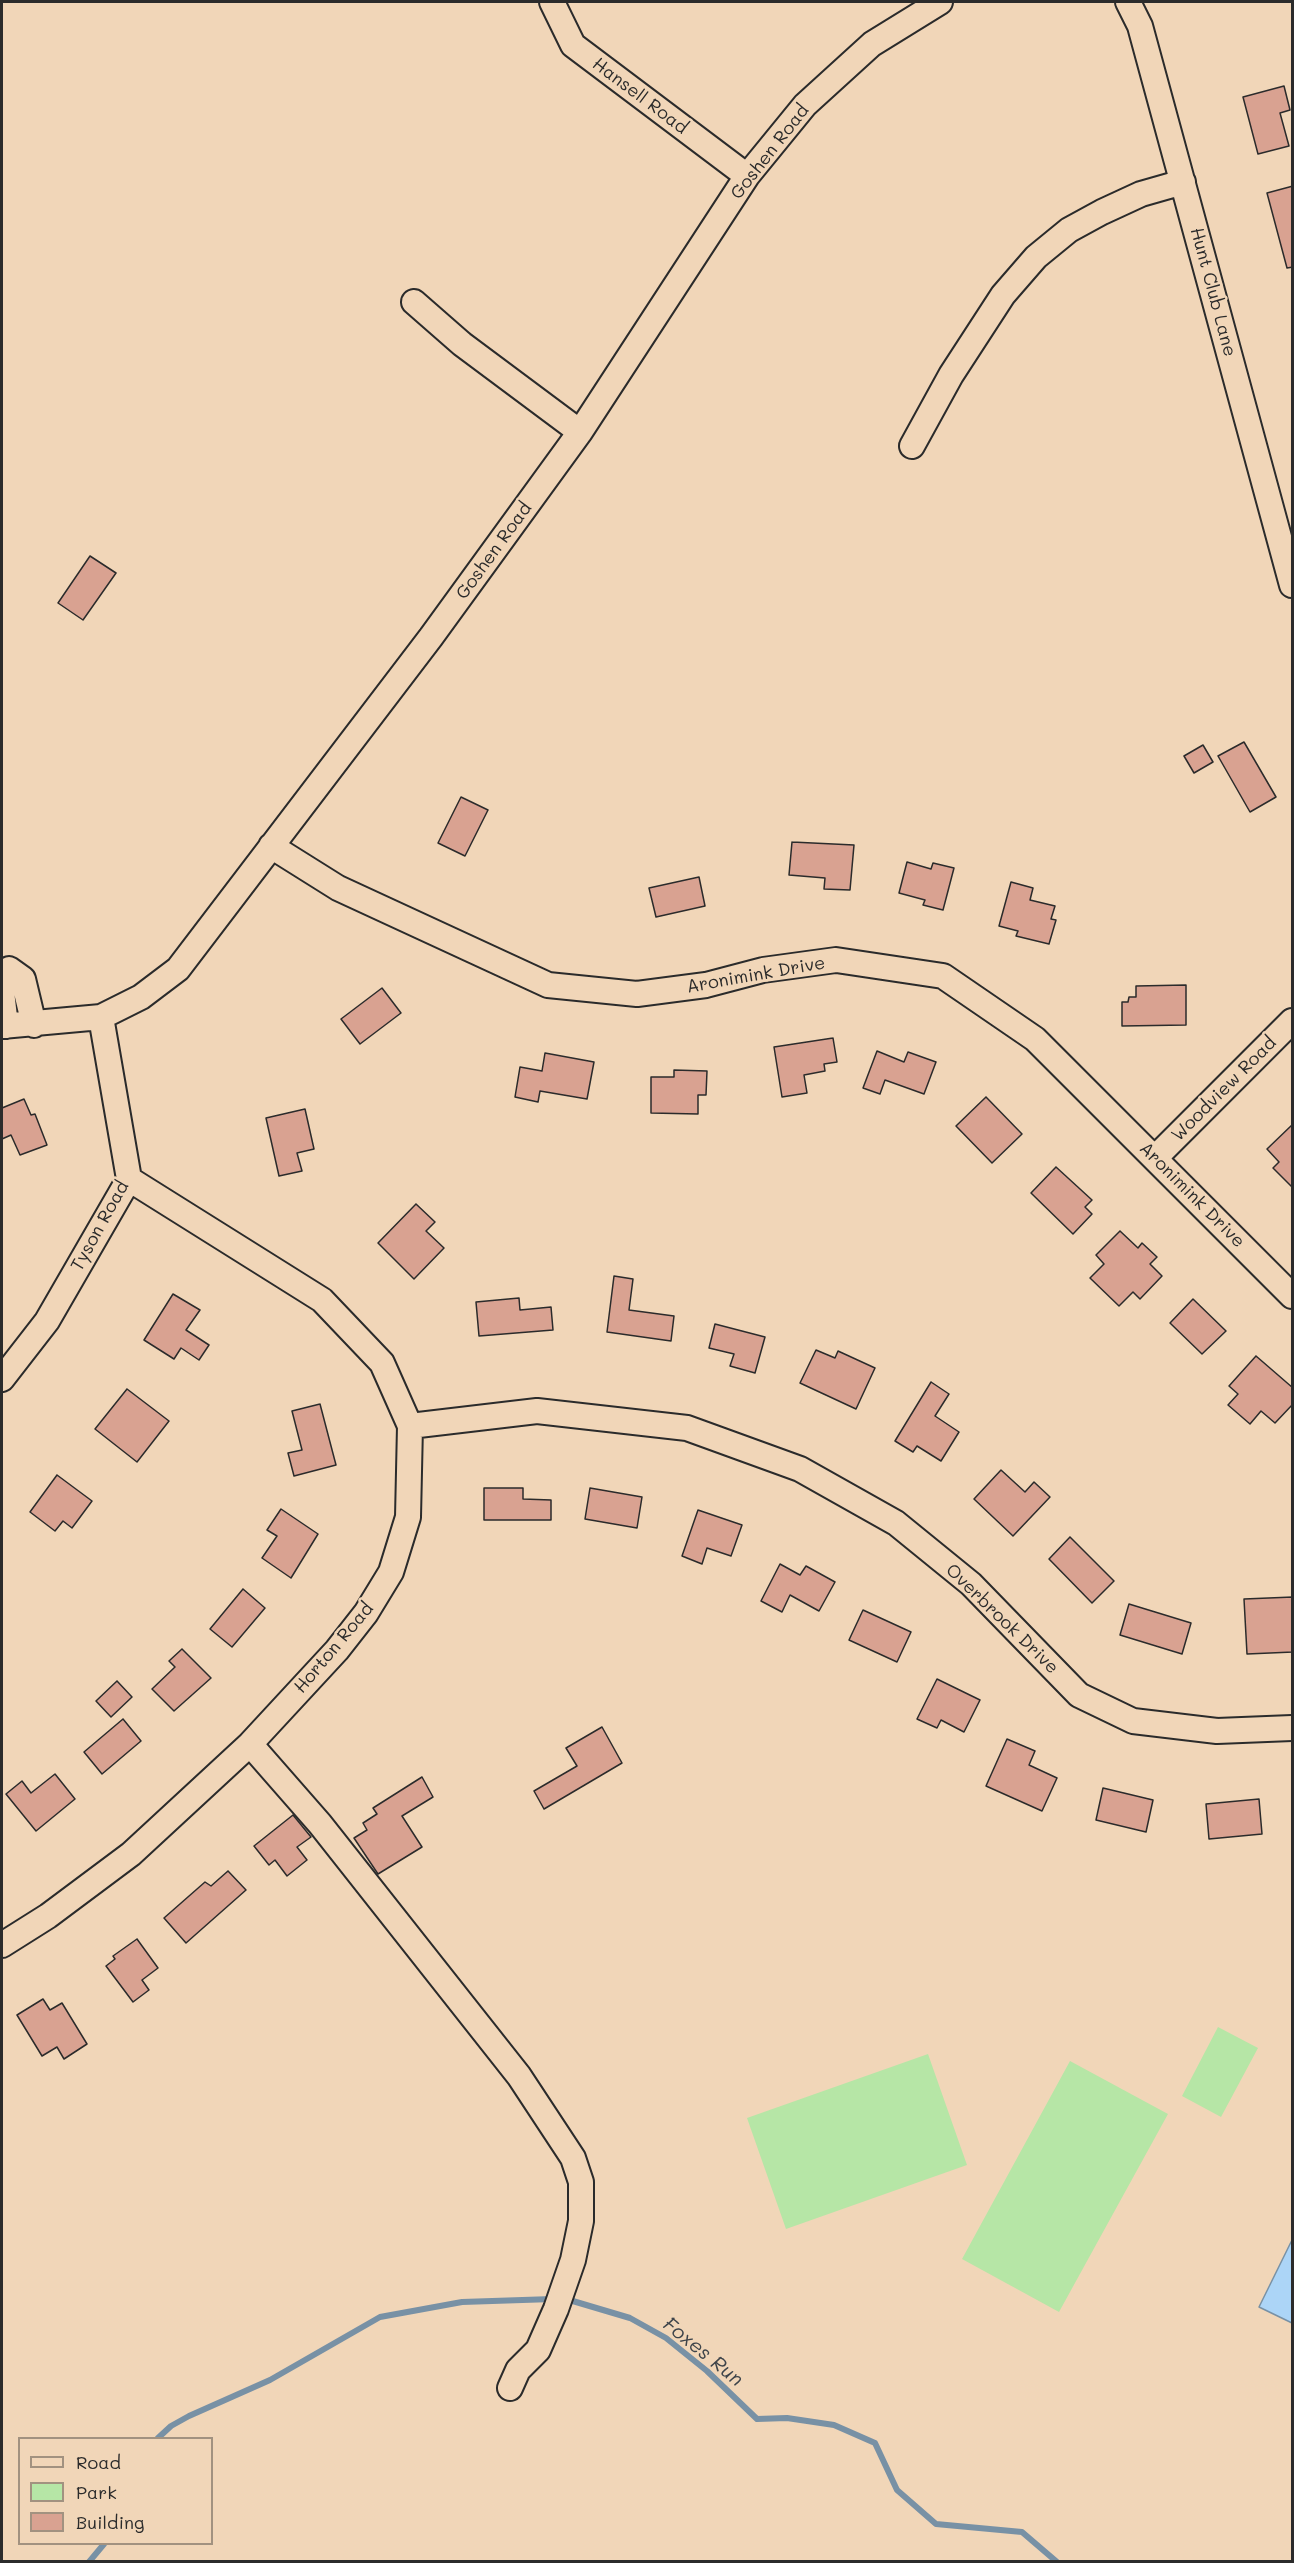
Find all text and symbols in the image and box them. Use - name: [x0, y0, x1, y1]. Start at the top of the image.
- street label: Hansell Road: [588, 53, 692, 139]
- street label: Goshen Road: [726, 100, 814, 204]
- street label: Hunt Club Lane: [1185, 225, 1241, 359]
- street label: Goshen Road: [452, 498, 536, 604]
- street label: Aronimink Drive: [685, 952, 827, 998]
- street label: Woodview Road: [1167, 1032, 1281, 1146]
- street label: Aronimink Drive: [1135, 1138, 1249, 1252]
- street label: Tyson Road: [66, 1177, 134, 1275]
- street label: Overbrook Drive: [941, 1560, 1063, 1678]
- street label: Horton Road: [290, 1598, 378, 1698]
- water label: Foxes Run: [658, 2312, 748, 2392]
- legend: [18, 2437, 213, 2545]
- text: Road: [76, 2450, 121, 2474]
- text: Park: [76, 2480, 117, 2504]
- text: Building: [76, 2510, 144, 2534]

